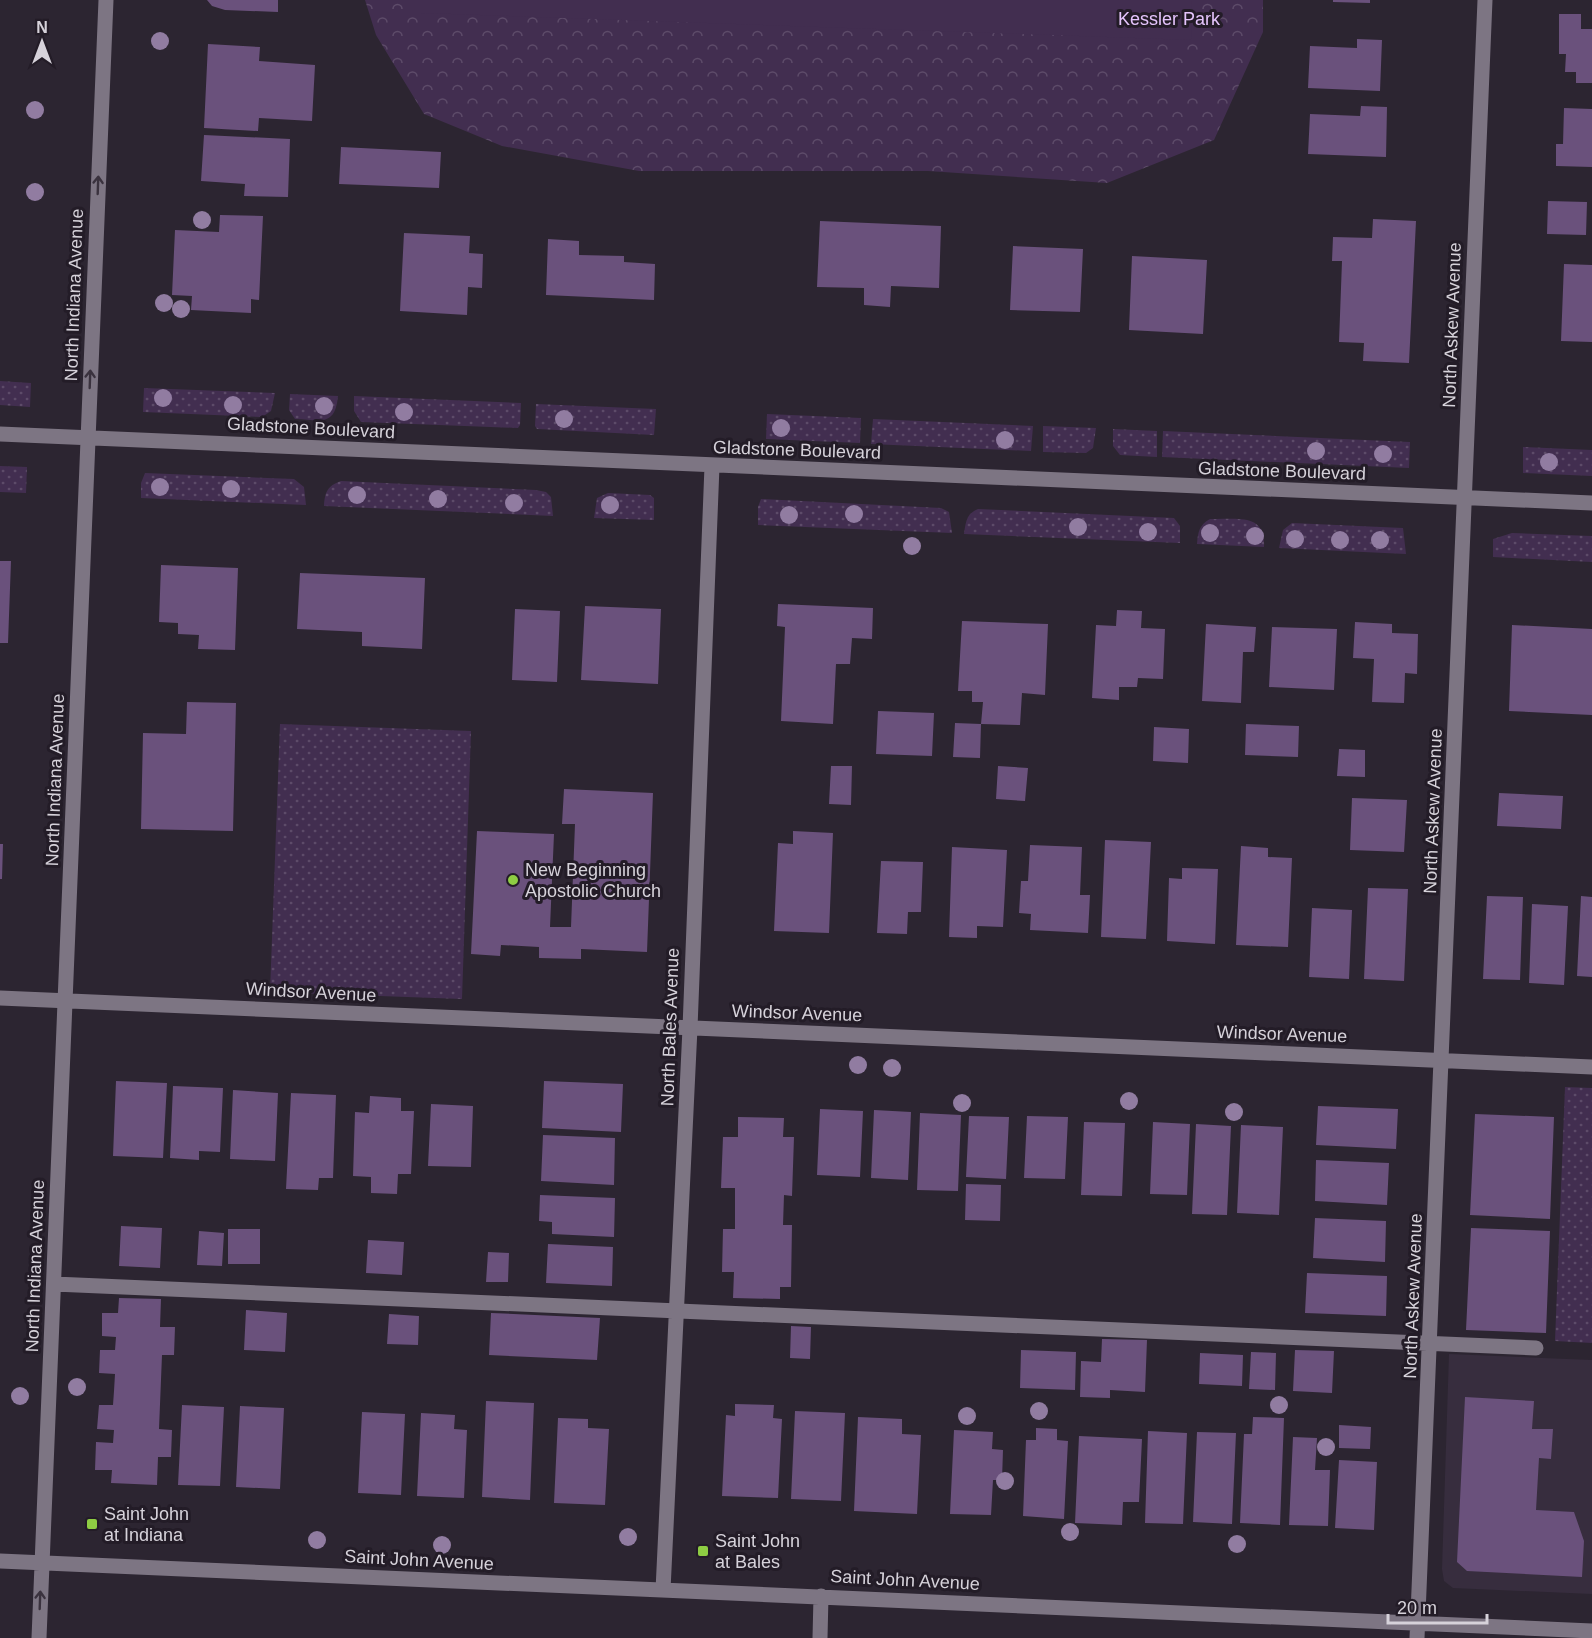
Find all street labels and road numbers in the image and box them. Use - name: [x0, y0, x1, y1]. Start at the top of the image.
- street label: North Indiana Avenue: [61, 208, 87, 382]
- street label: North Askew Avenue: [1439, 242, 1465, 408]
- street label: Gladstone Boulevard: [227, 414, 395, 442]
- street label: Gladstone Boulevard: [713, 437, 881, 463]
- street label: Gladstone Boulevard: [1198, 458, 1366, 484]
- street label: North Indiana Avenue: [42, 693, 68, 867]
- street label: North Askew Avenue: [1420, 728, 1446, 894]
- street label: North Bales Avenue: [657, 947, 683, 1107]
- street label: Windsor Avenue: [245, 979, 377, 1005]
- street label: Windsor Avenue: [731, 1001, 863, 1025]
- street label: Windsor Avenue: [1216, 1022, 1348, 1046]
- street label: North Indiana Avenue: [22, 1179, 48, 1353]
- street label: North Askew Avenue: [1400, 1213, 1426, 1379]
- street label: Saint John Avenue: [344, 1546, 494, 1574]
- street label: Saint John Avenue: [830, 1566, 980, 1594]

